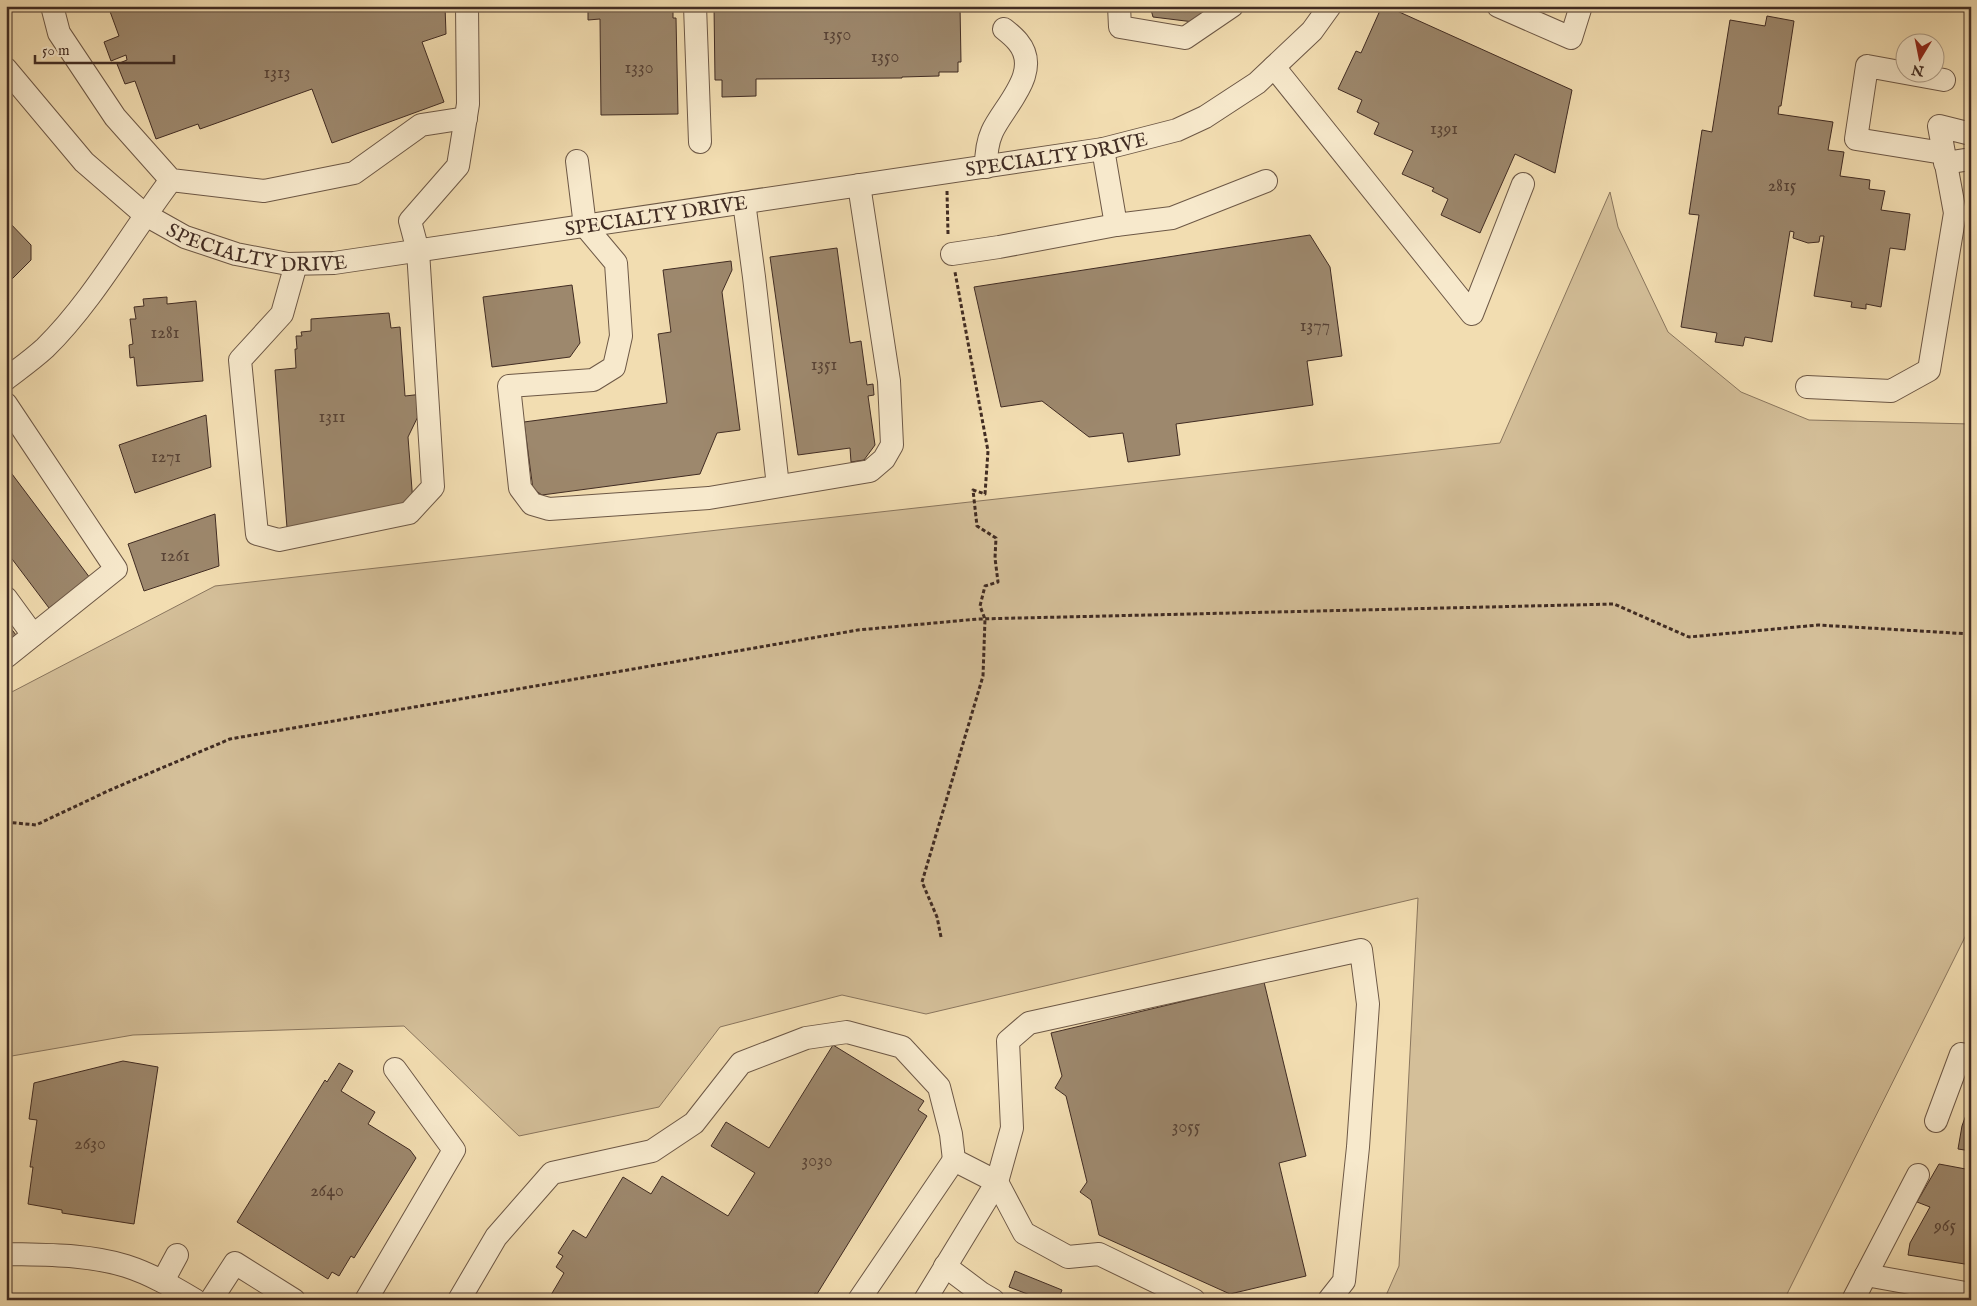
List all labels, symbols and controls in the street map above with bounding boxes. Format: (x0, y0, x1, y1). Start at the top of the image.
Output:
house number: 1350 (823, 24, 851, 47)
scale bar (35, 32, 174, 64)
north arrow (1894, 32, 1944, 82)
text: 50 m (42, 41, 70, 60)
house number: 1350 (871, 46, 899, 69)
house number: 1330 (625, 57, 654, 80)
text: N (1910, 60, 1926, 80)
house number: 1313 (264, 62, 290, 85)
house number: 1391 (1430, 118, 1458, 141)
street label: SPECIALTY DRIVE (964, 127, 1151, 183)
house number: 2815 (1768, 175, 1797, 198)
street label: SPECIALTY DRIVE (563, 191, 749, 243)
street label: SPECIALTY DRIVE (162, 218, 349, 278)
house number: 1377 (1300, 315, 1330, 338)
house number: 1281 (151, 322, 179, 345)
house number: 1351 (811, 354, 837, 377)
house number: 1311 (319, 406, 345, 429)
house number: 1271 (151, 446, 181, 469)
house number: 1261 (160, 545, 190, 568)
house number: 3055 (1172, 1116, 1201, 1139)
house number: 2630 (74, 1133, 106, 1156)
house number: 3030 (801, 1150, 833, 1173)
house number: 2640 (310, 1180, 344, 1203)
house number: 965 (1933, 1215, 1956, 1238)

